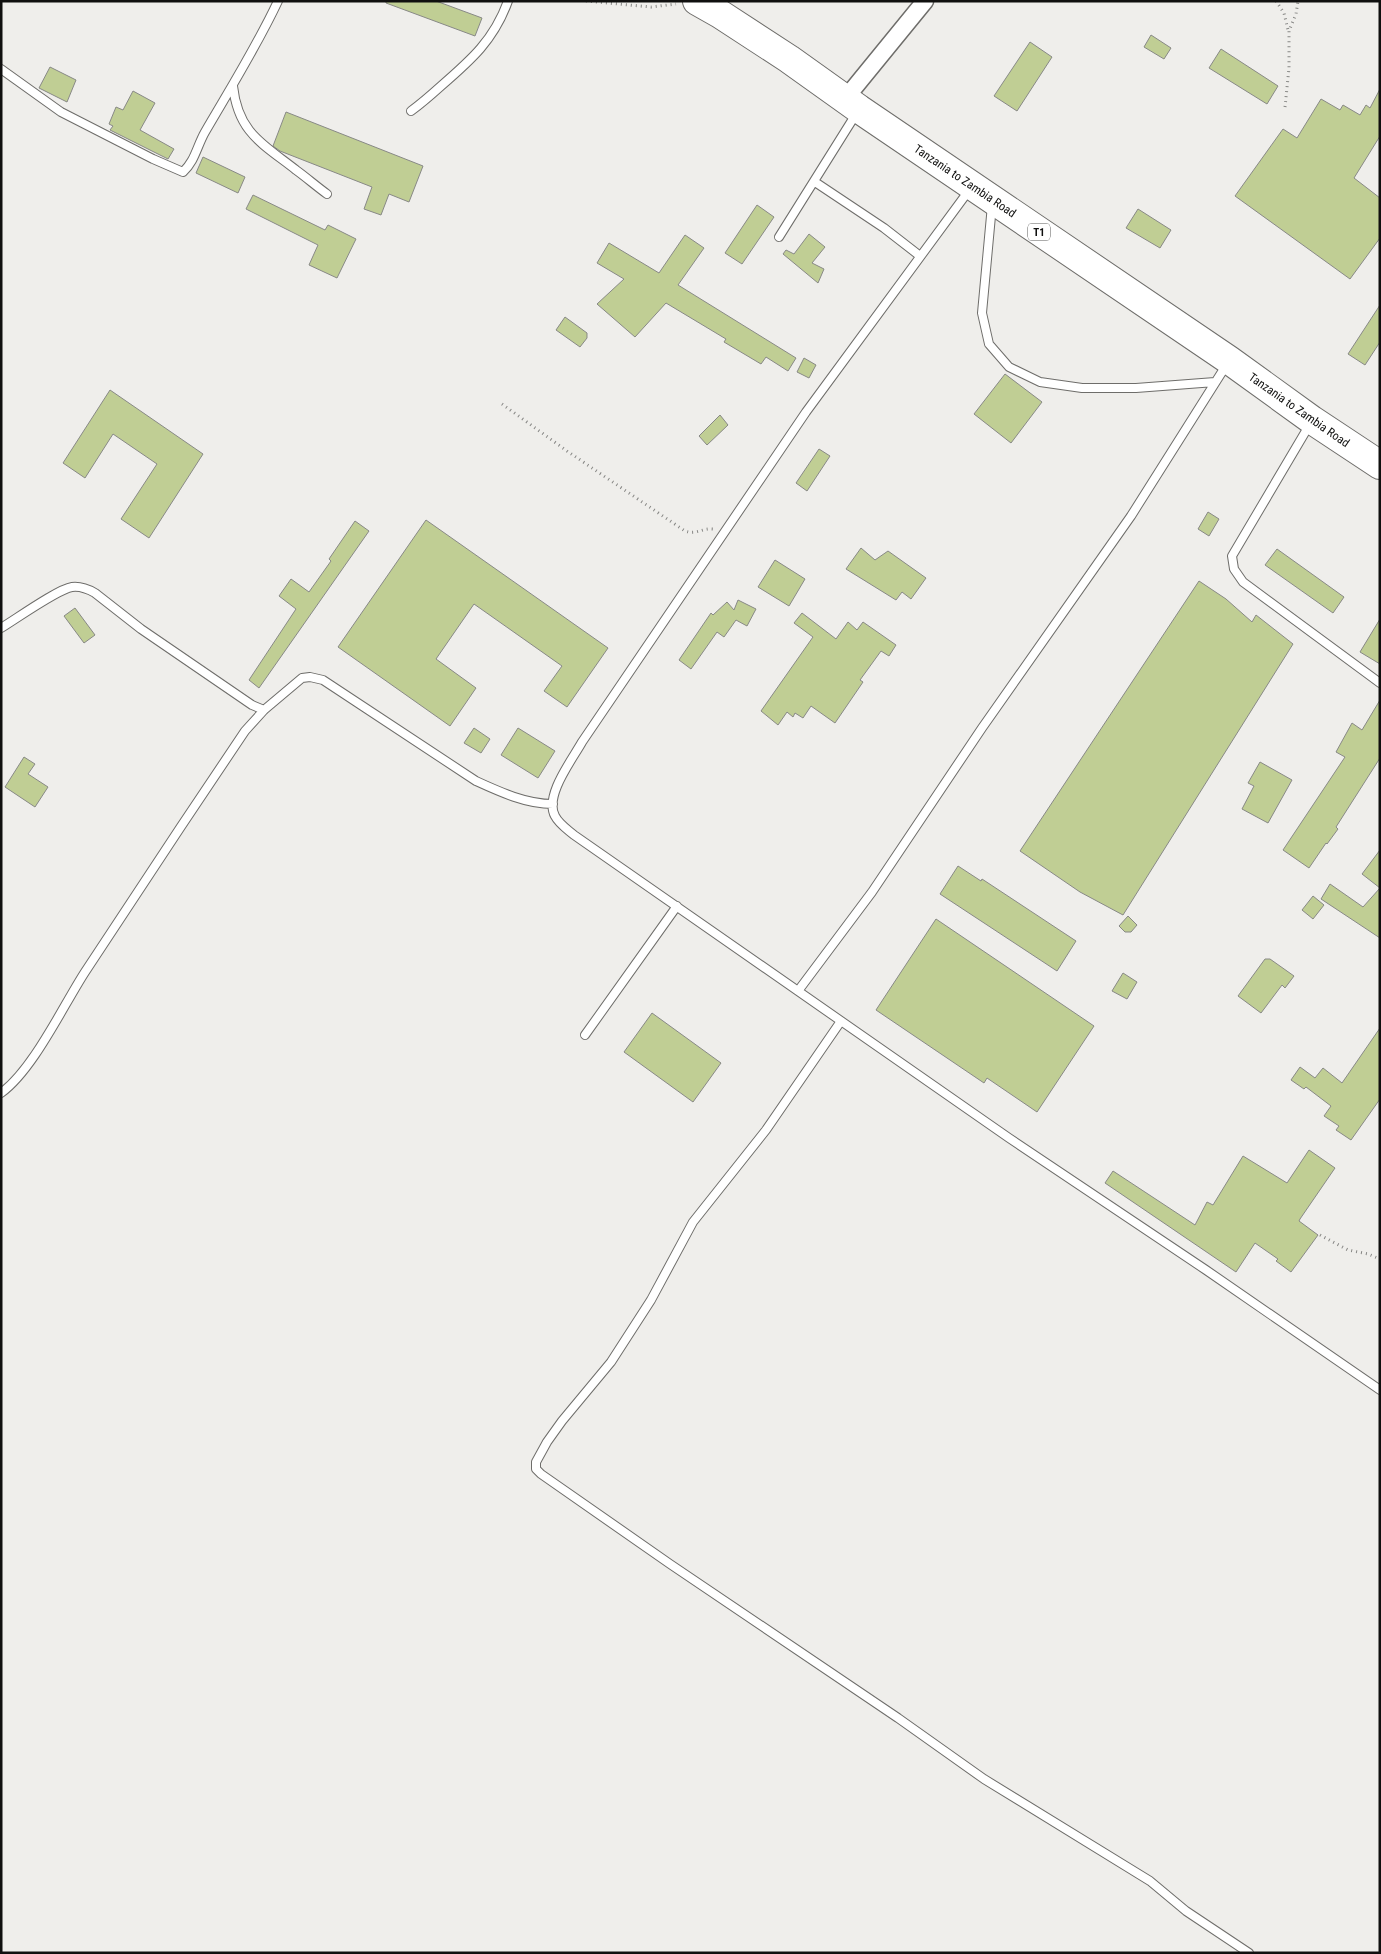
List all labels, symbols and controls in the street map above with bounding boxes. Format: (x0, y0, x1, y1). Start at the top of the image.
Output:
street label: Tanzania to Zambia Road (911, 142, 1019, 220)
road number: T1 (1028, 223, 1050, 240)
street label: Tanzania to Zambia Road (1246, 370, 1352, 450)

